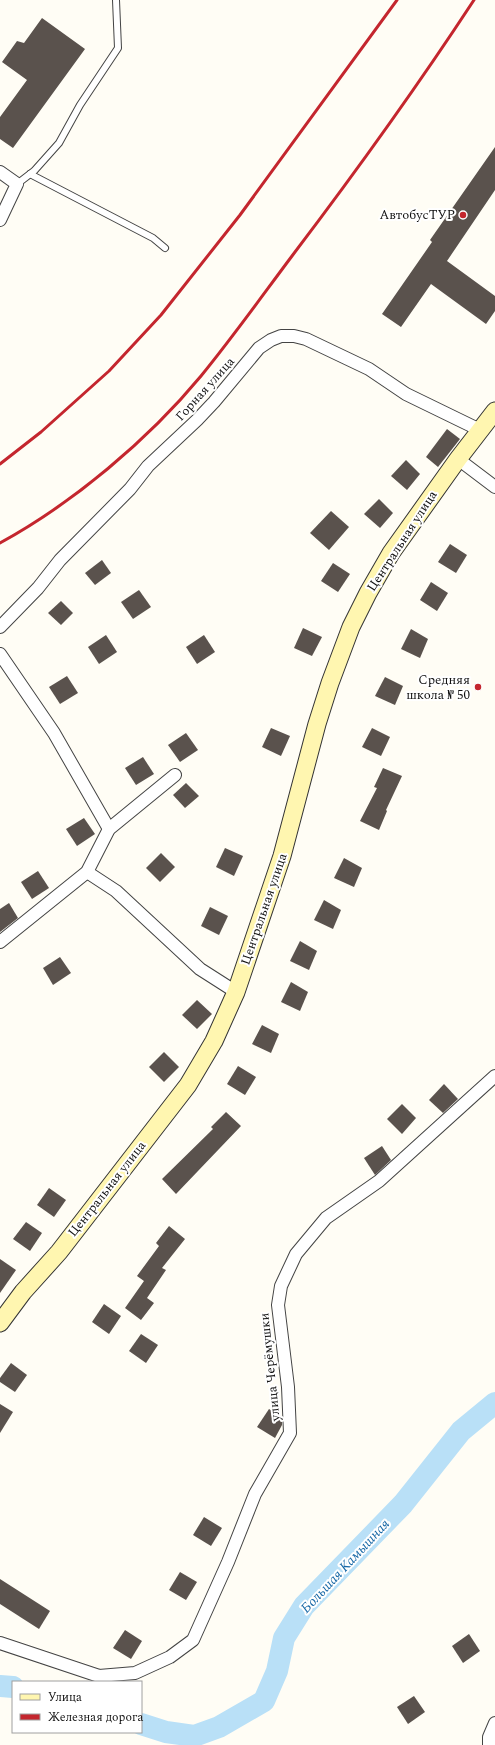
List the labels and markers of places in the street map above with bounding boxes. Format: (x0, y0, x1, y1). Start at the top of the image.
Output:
place label: АвтобусТУР (380, 205, 455, 225)
marker: АвтобусТУР (458, 210, 468, 220)
place label: Средняя школа № 50 (406, 670, 470, 705)
marker: Средняя школа № 50 (473, 682, 483, 692)

